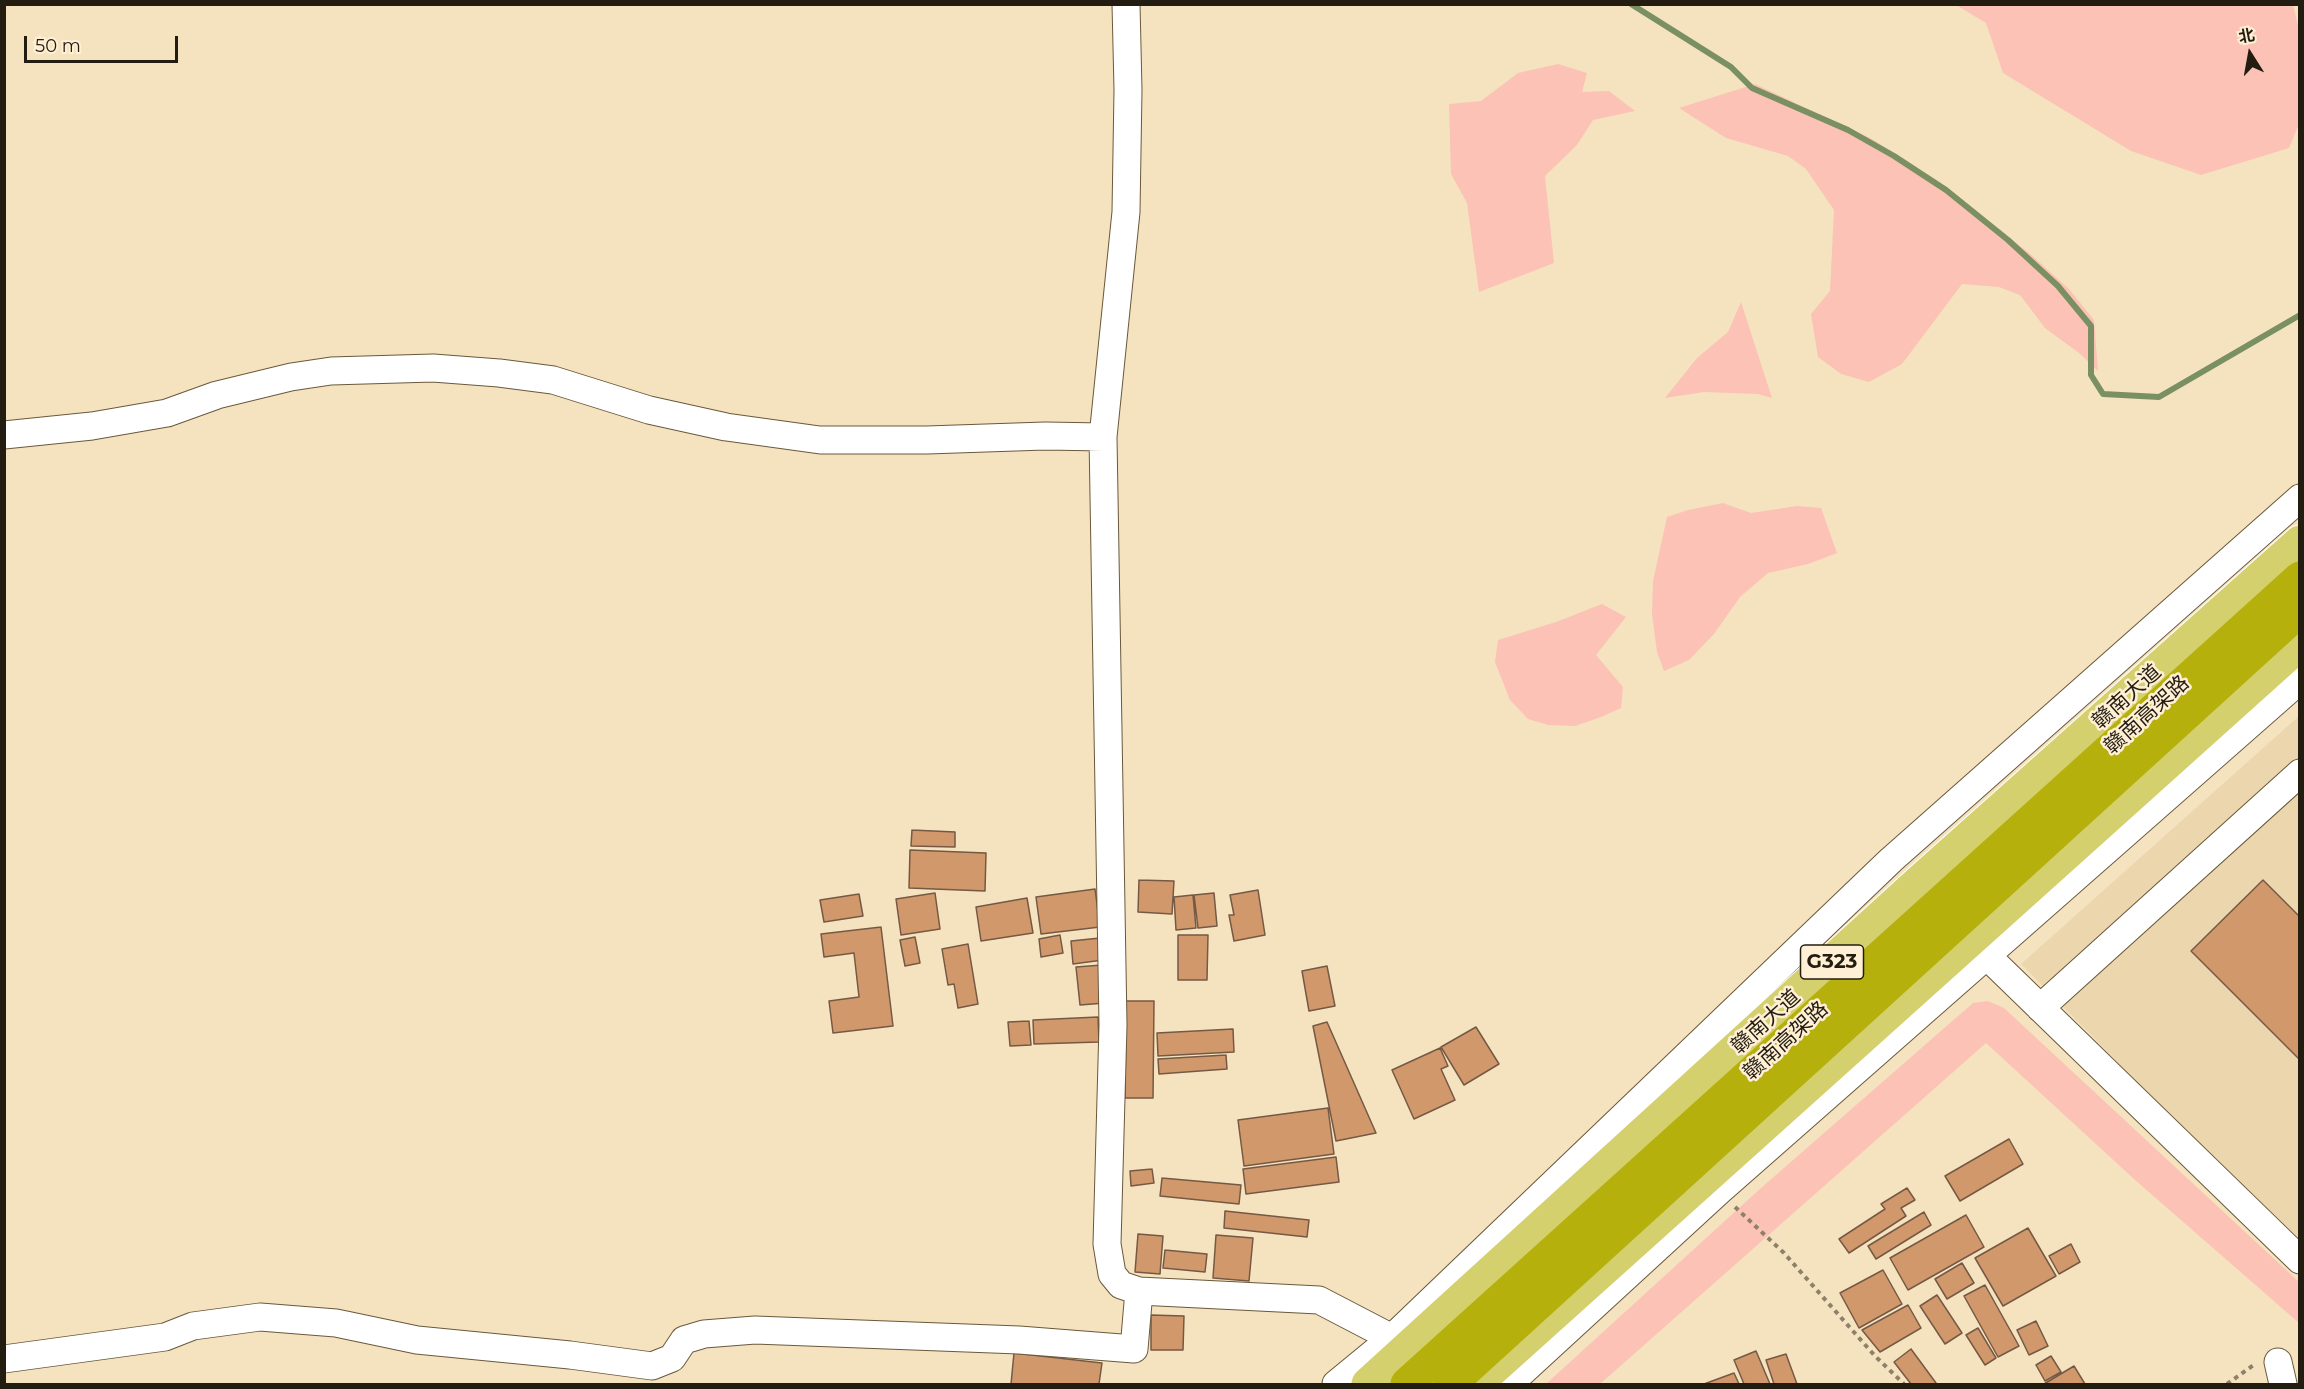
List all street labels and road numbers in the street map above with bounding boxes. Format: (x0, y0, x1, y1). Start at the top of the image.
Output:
street label: 赣南大道 (2087, 660, 2167, 734)
street label: 赣南高架路 (2100, 671, 2194, 759)
road number: G323 (1800, 945, 1864, 979)
street label: 赣南大道 (1726, 985, 1806, 1059)
street label: 赣南高架路 (1739, 997, 1833, 1085)

